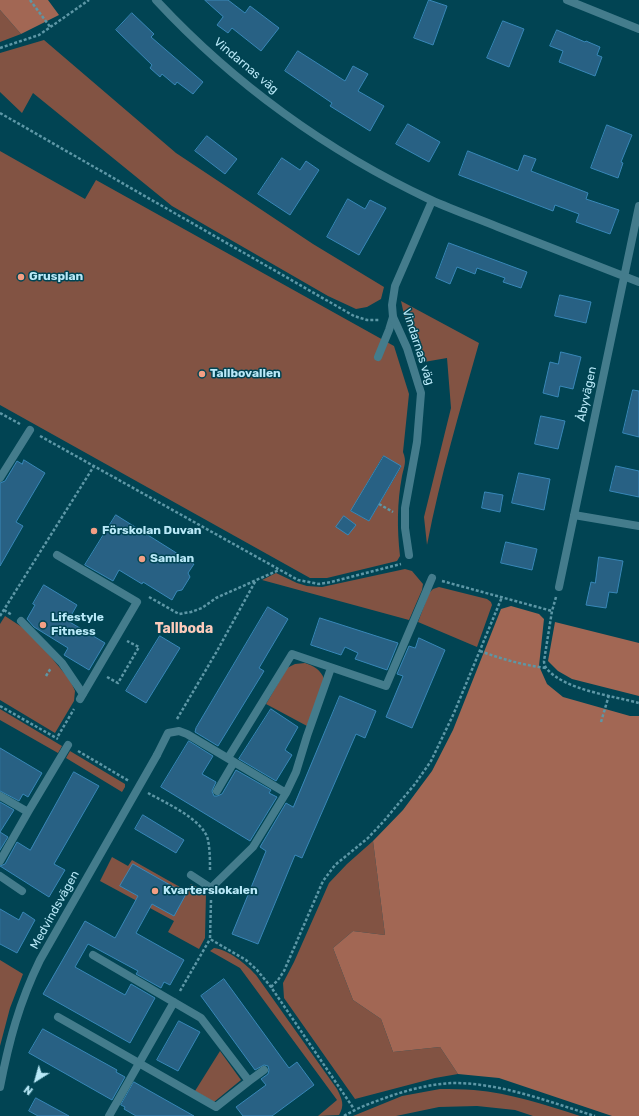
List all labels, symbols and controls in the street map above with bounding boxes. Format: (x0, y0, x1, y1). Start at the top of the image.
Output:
street label: Vindarnas väg (211, 35, 281, 97)
place label: Grusplan (29, 270, 83, 284)
marker: Grusplan (16, 272, 26, 282)
street label: Vindarnas väg (399, 307, 437, 387)
street label: Åbyvägen (574, 365, 600, 423)
place label: Tallbovallen (210, 367, 281, 381)
marker: Tallbovallen (197, 369, 207, 379)
place label: Förskolan Duvan (102, 524, 202, 538)
marker: Förskolan Duvan (89, 526, 99, 536)
place label: Samlan (150, 552, 194, 566)
marker: Samlan (137, 554, 147, 564)
place label: Lifestyle Fitness (51, 611, 104, 639)
marker: Lifestyle Fitness (38, 620, 48, 630)
district label: Tallboda (155, 621, 213, 637)
street label: Medvindsvägen (28, 868, 82, 952)
place label: Kvarterslokalen (163, 884, 258, 898)
marker: Kvarterslokalen (150, 886, 160, 896)
north arrow (16, 1060, 56, 1100)
text: N (21, 1082, 36, 1098)

